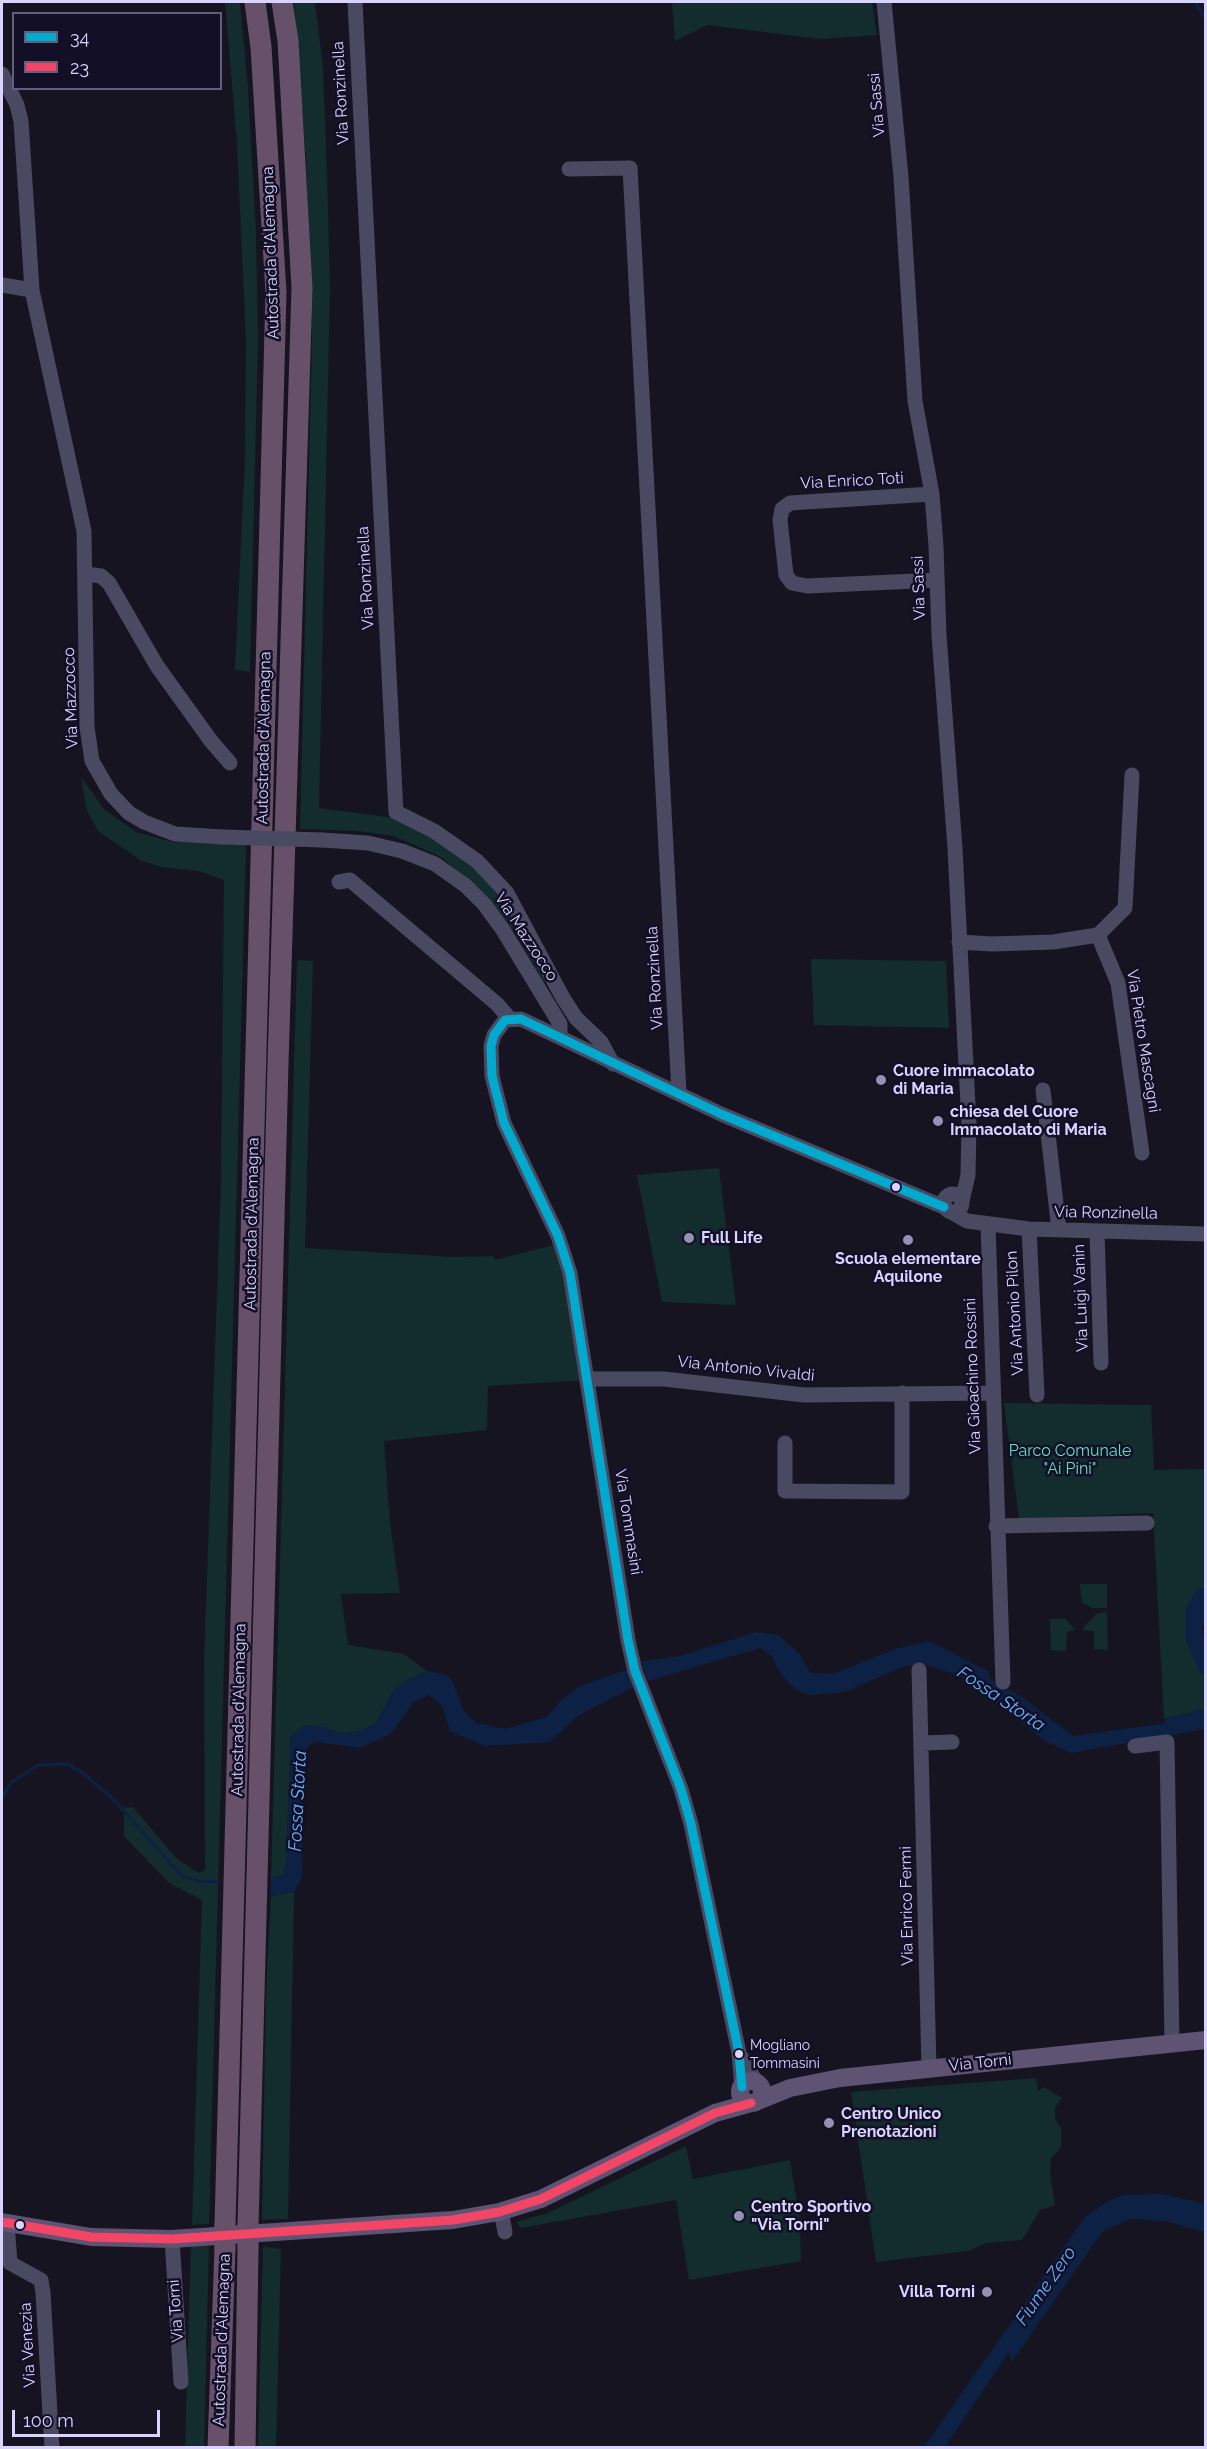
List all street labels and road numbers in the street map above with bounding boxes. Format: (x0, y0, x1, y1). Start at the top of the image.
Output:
street label: Via Ronzinella (329, 41, 353, 145)
street label: Via Sassi (865, 72, 889, 138)
street label: Autostrada d'Alemagna (258, 166, 284, 340)
street label: Via Enrico Toti (800, 469, 904, 493)
street label: Via Ronzinella (354, 526, 378, 630)
street label: Via Sassi (908, 555, 930, 621)
street label: Via Mazzocco (60, 647, 82, 749)
street label: Autostrada d'Alemagna (253, 651, 275, 825)
street label: Via Mazzocco (490, 889, 562, 985)
street label: Via Ronzinella (643, 926, 667, 1030)
street label: Via Pietro Mascagni (1122, 968, 1164, 1114)
street label: Autostrada d'Alemagna (241, 1137, 263, 1311)
street label: Via Ronzinella (1054, 1202, 1158, 1224)
street label: Via Luigi Vanin (1070, 1244, 1092, 1352)
street label: Via Antonio Pilon (1002, 1250, 1028, 1376)
street label: Via Gioachino Rossini (961, 1298, 985, 1454)
street label: Via Antonio Vivaldi (677, 1352, 815, 1386)
street label: Via Tommasini (610, 1468, 646, 1576)
street label: Autostrada d'Alemagna (228, 1623, 250, 1797)
street label: Via Enrico Fermi (896, 1846, 918, 1966)
street label: Via Torni (948, 2050, 1012, 2076)
street label: Autostrada d'Alemagna (209, 2253, 235, 2427)
street label: Via Torni (164, 2279, 188, 2343)
street label: Via Venezia (16, 2302, 40, 2388)

